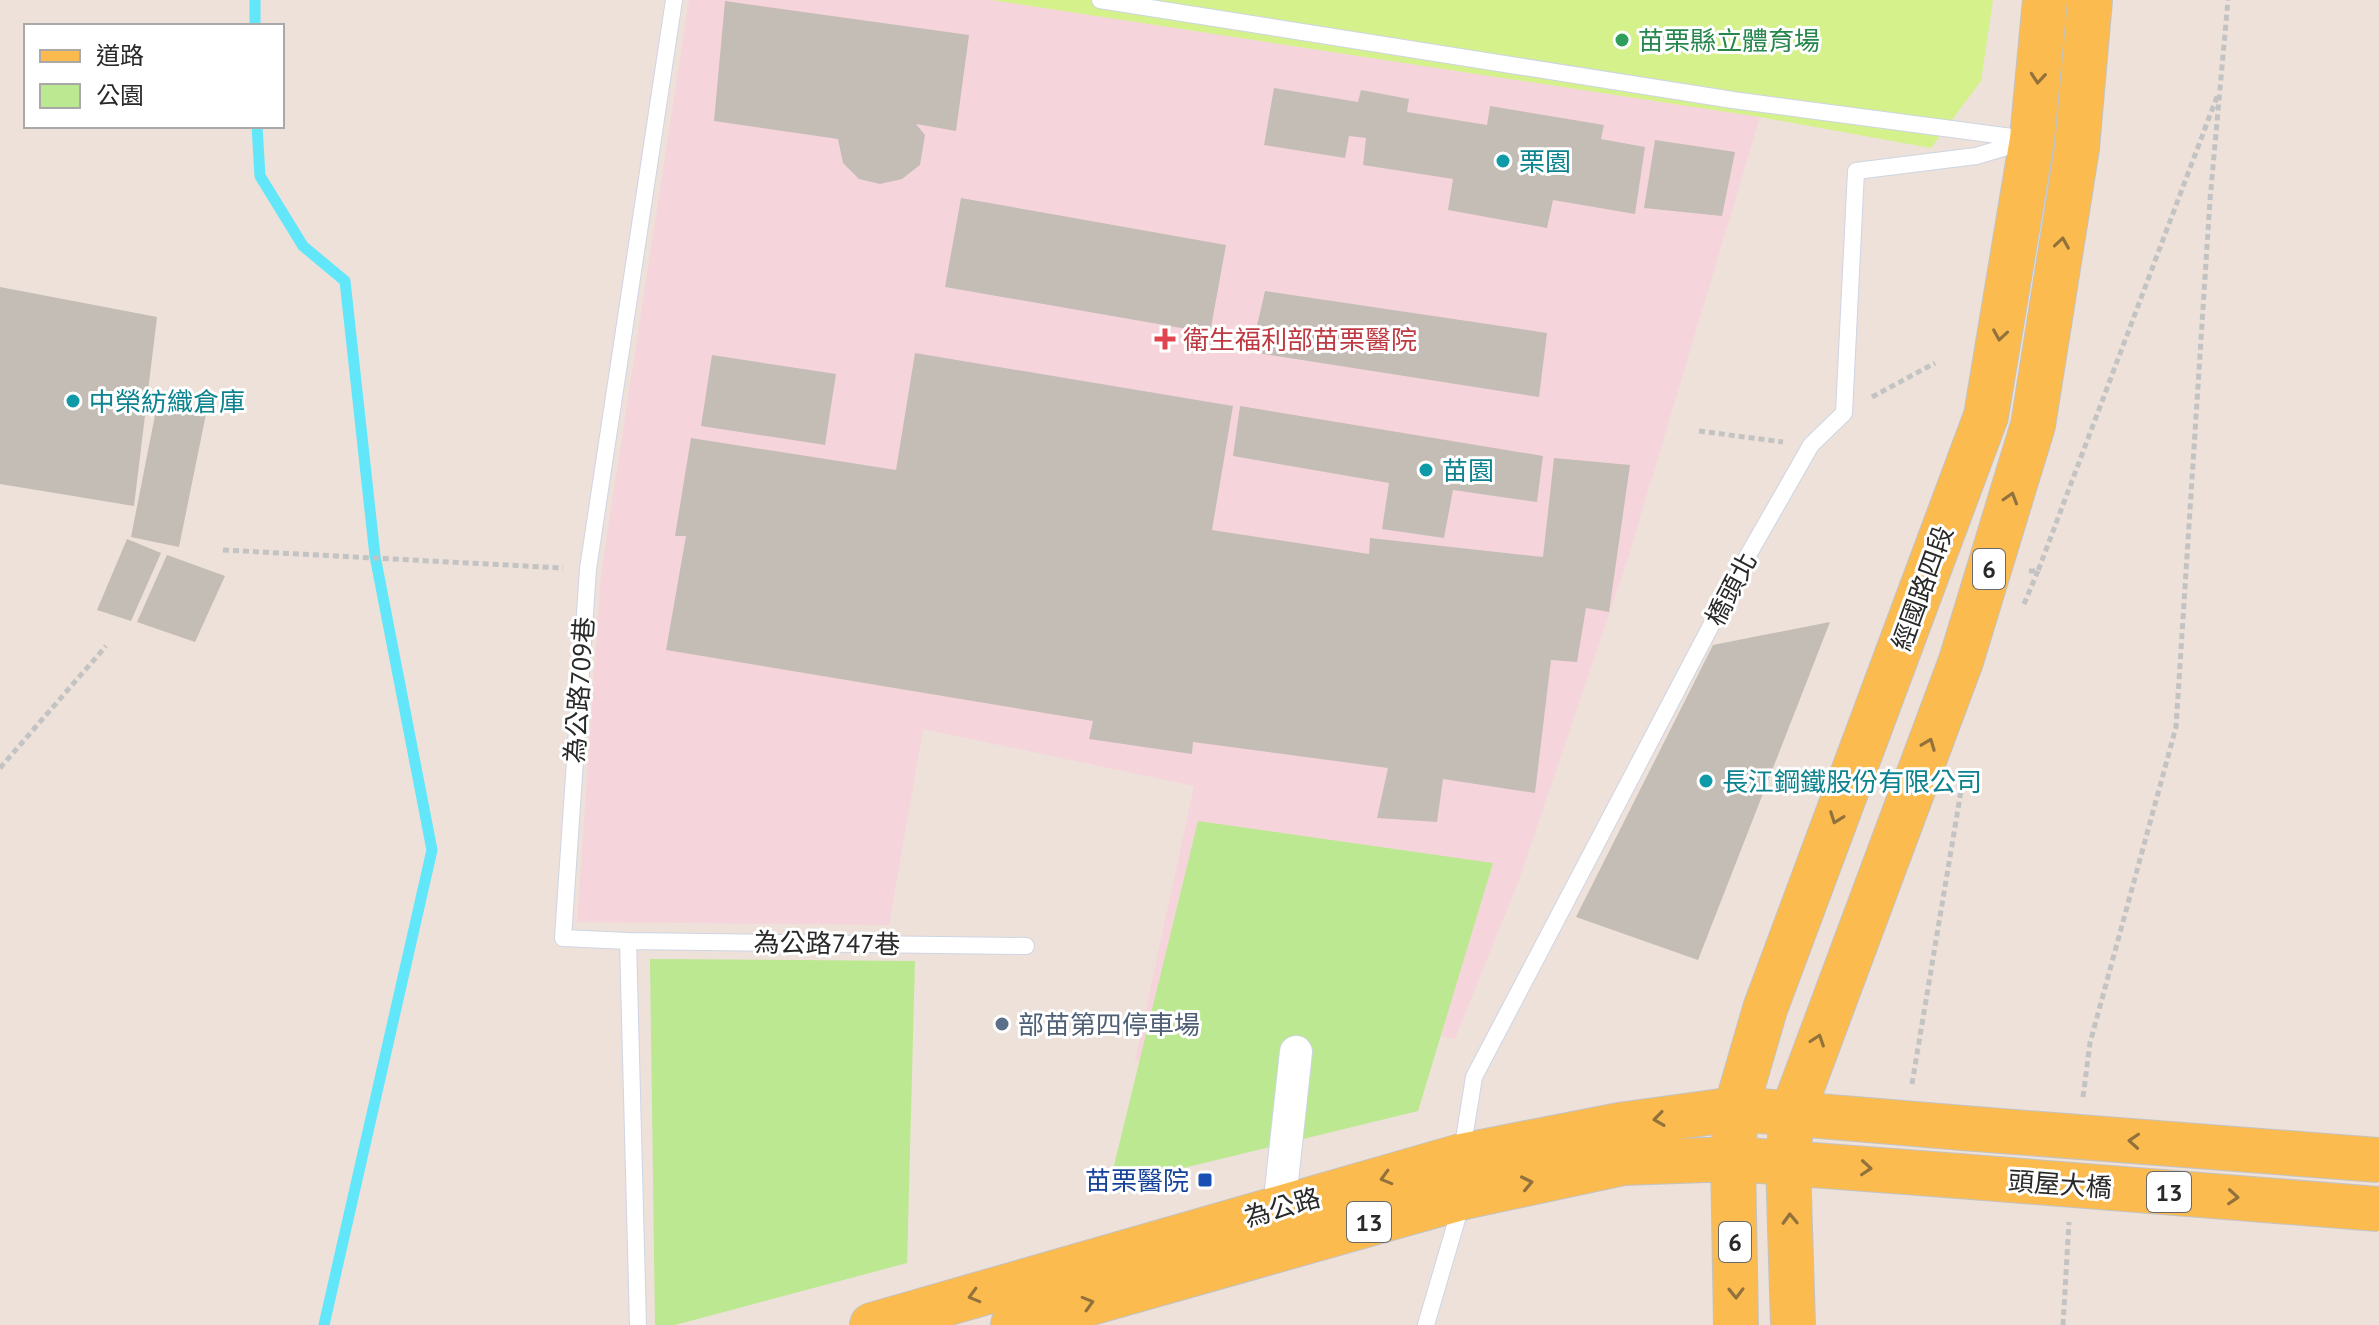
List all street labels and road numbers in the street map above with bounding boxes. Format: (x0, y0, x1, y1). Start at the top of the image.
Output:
street label: 經國路四段 (1884, 521, 1960, 655)
street label: 橋頭北 (1698, 547, 1764, 631)
road number: 6 (1973, 549, 2005, 589)
street label: 為公路709巷 (557, 616, 601, 764)
street label: 為公路747巷 (753, 925, 901, 961)
street label: 頭屋大橋 (2007, 1164, 2113, 1204)
road number: 13 (2147, 1172, 2191, 1212)
street label: 為公路 (1240, 1180, 1324, 1234)
road number: 13 (1347, 1202, 1391, 1242)
road number: 6 (1719, 1222, 1751, 1262)

